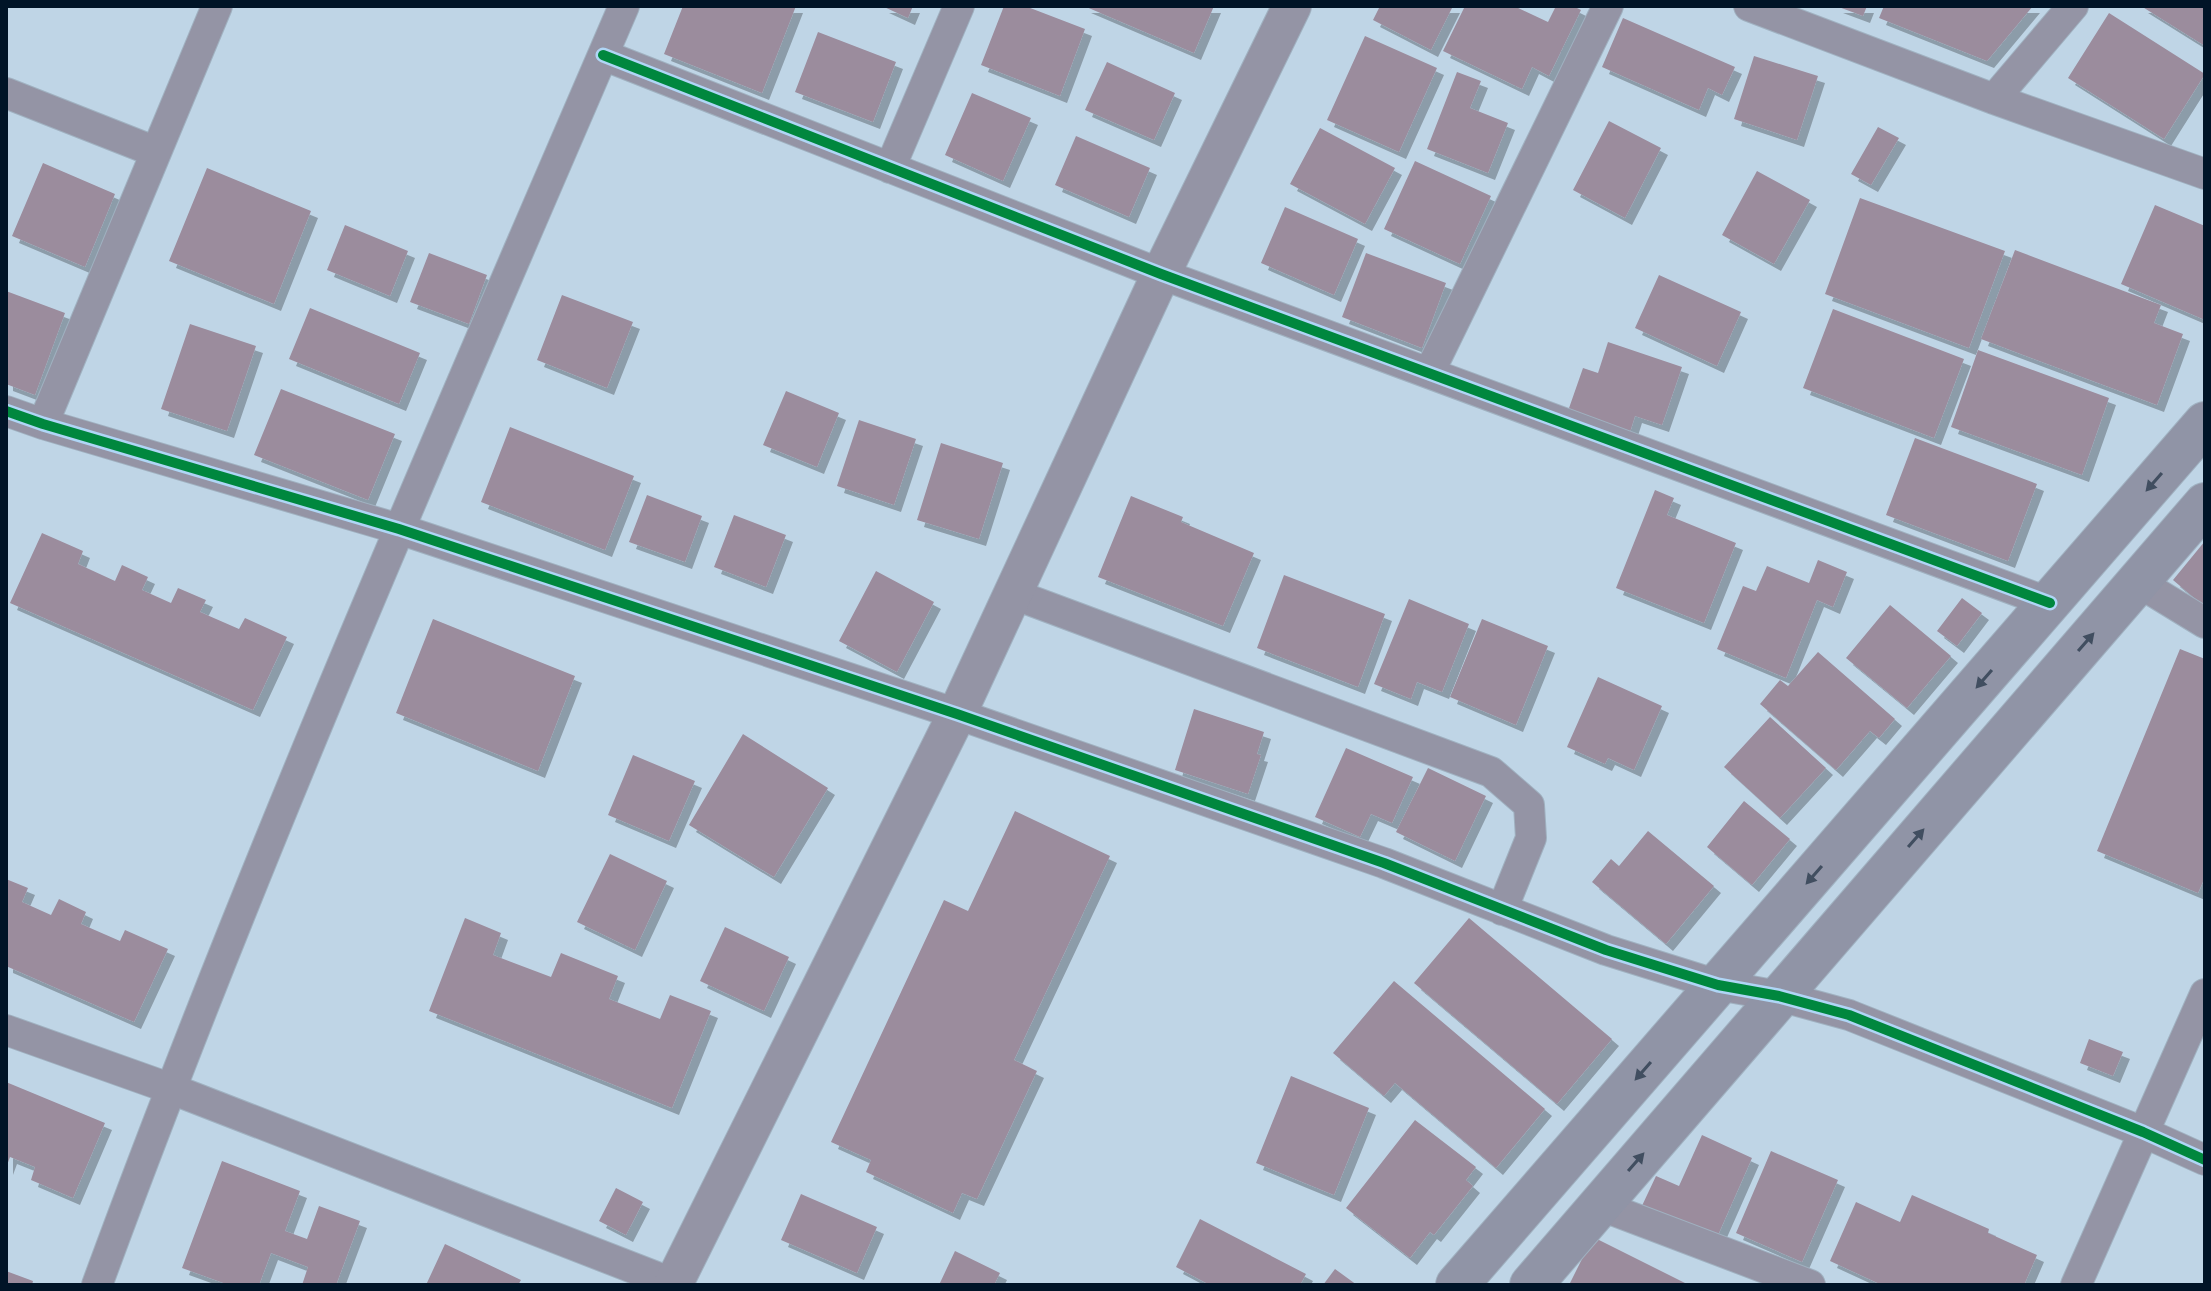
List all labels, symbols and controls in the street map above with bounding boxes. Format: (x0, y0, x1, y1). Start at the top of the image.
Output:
one-way arrow (2146, 472, 2163, 492)
one-way arrow (2077, 632, 2094, 652)
one-way arrow (1976, 668, 1993, 688)
one-way arrow (1907, 829, 1924, 849)
one-way arrow (1805, 866, 1823, 885)
one-way arrow (1635, 1061, 1652, 1081)
one-way arrow (1627, 1153, 1644, 1173)

